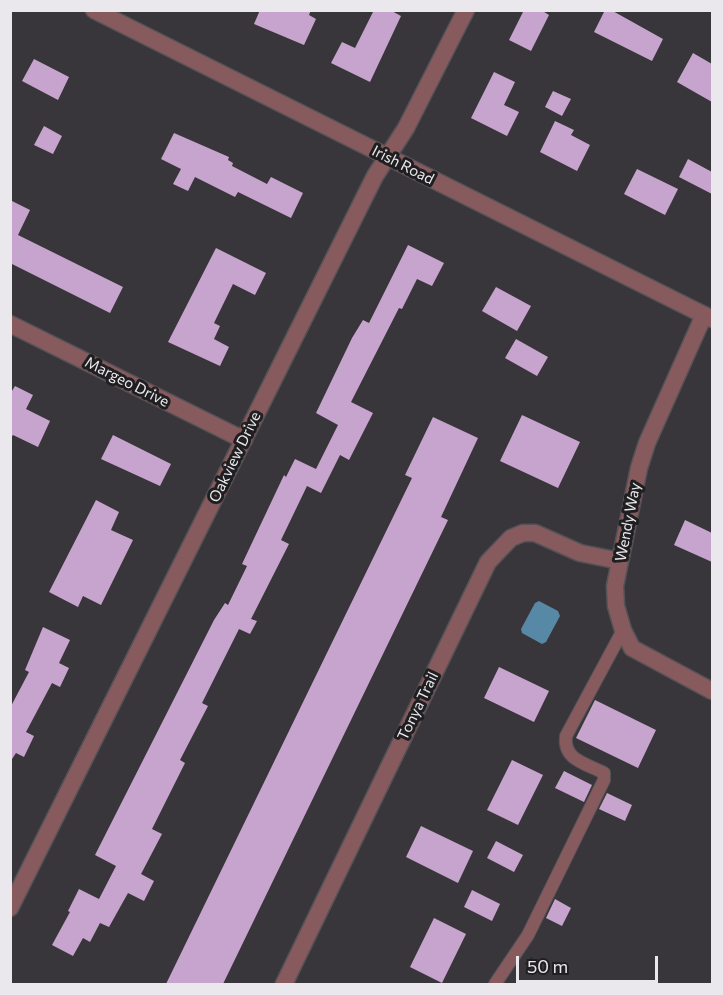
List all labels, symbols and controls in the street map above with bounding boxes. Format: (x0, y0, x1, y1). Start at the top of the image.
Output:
street label: Irish Road (369, 142, 437, 188)
street label: Margeo Drive (82, 353, 172, 411)
street label: Oakview Drive (205, 409, 265, 505)
street label: Wendy Way (612, 481, 644, 563)
street label: Tonya Trail (394, 669, 442, 743)
scale bar (519, 944, 662, 982)
text: 50 m (527, 955, 568, 977)

